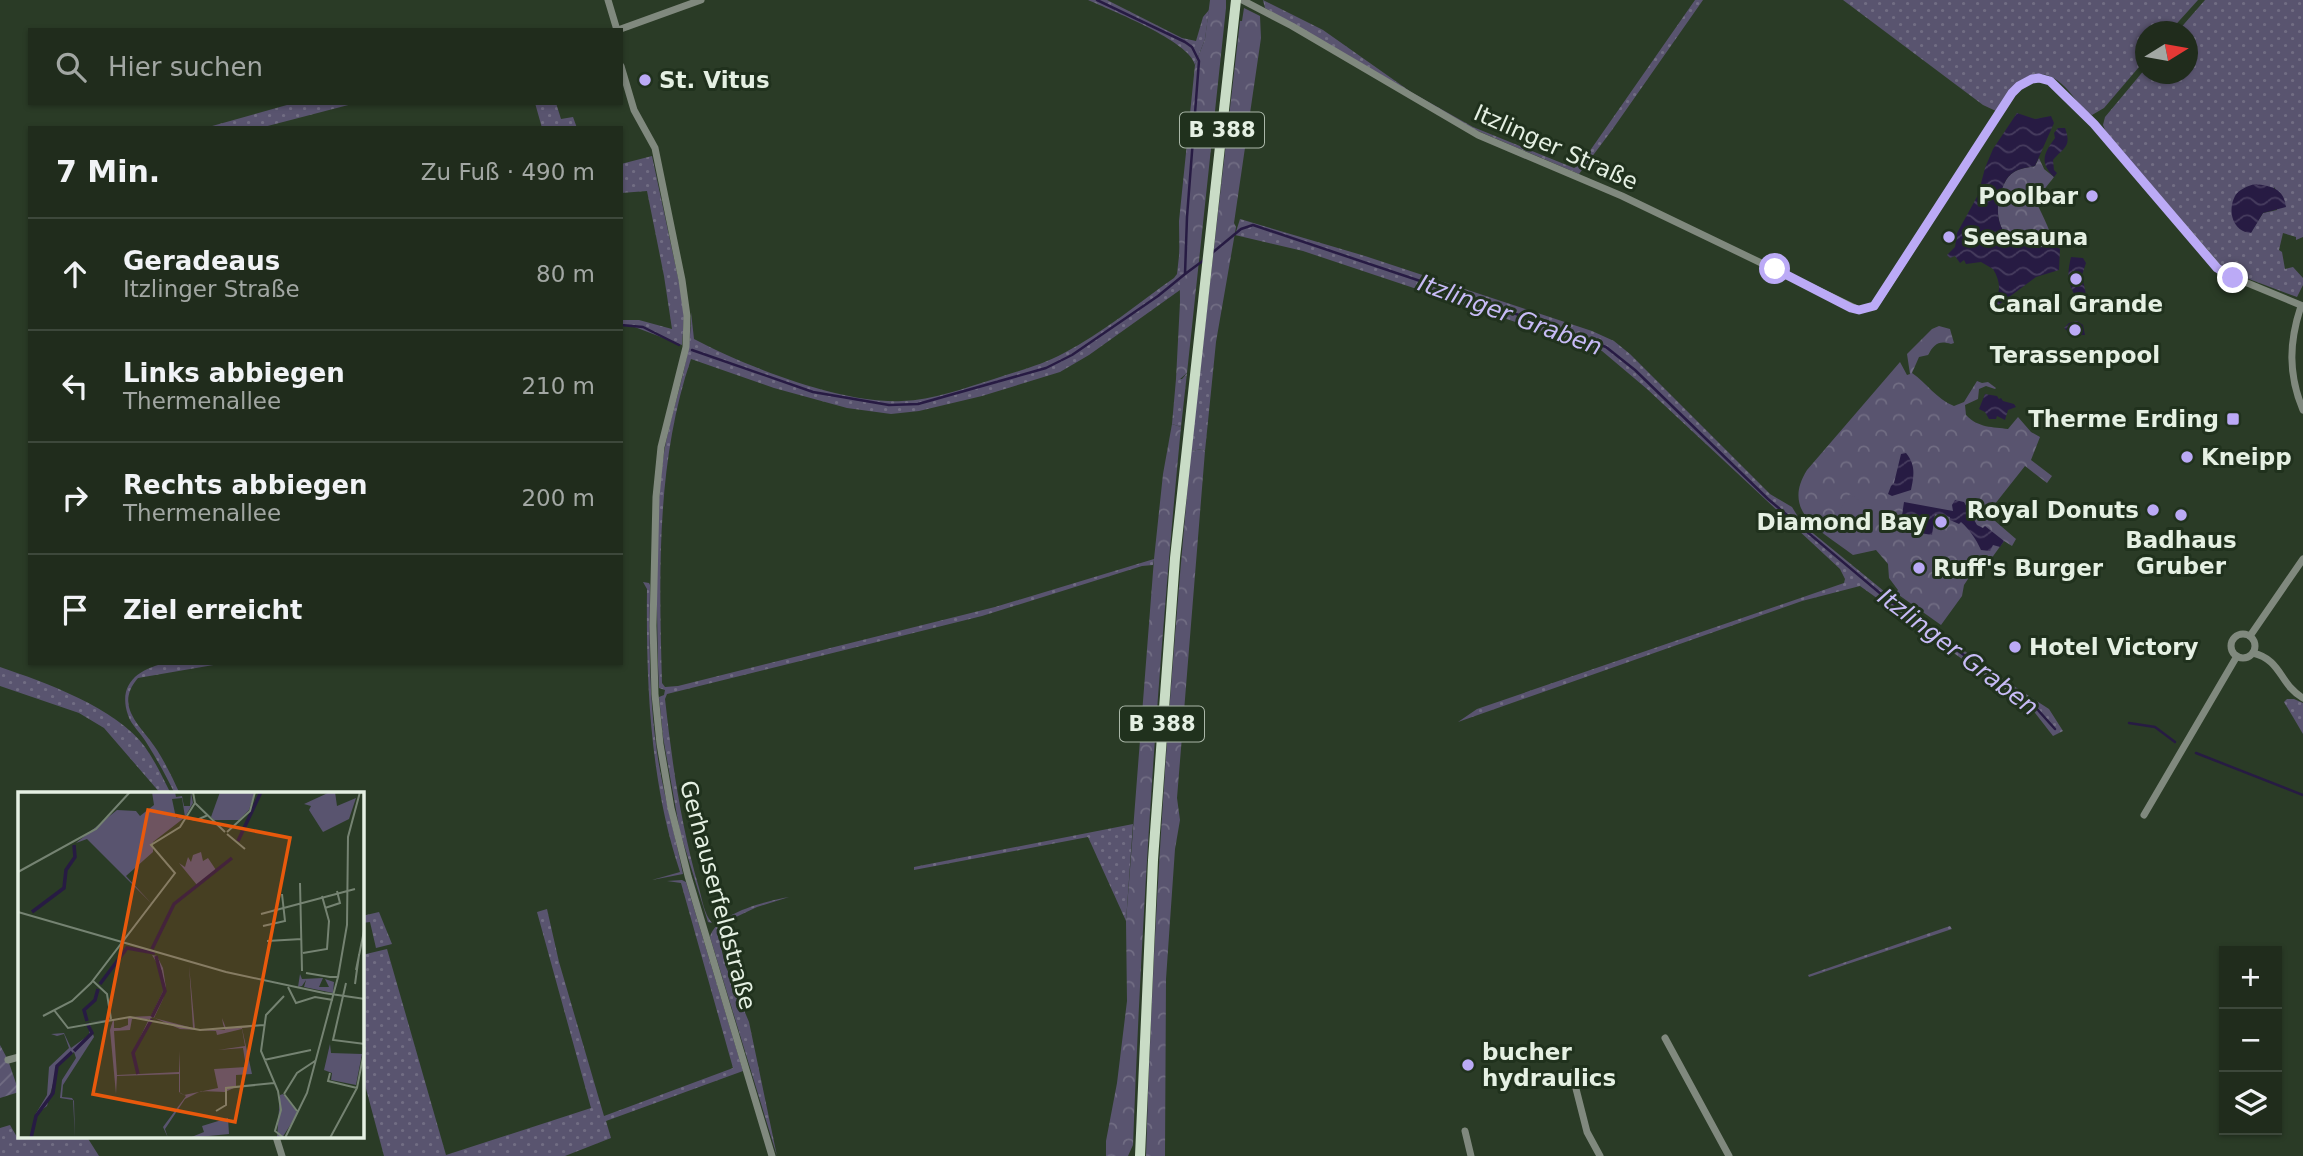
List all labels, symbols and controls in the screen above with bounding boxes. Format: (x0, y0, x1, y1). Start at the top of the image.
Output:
north arrow (2135, 21, 2198, 84)
search box (28, 28, 623, 105)
icon: search (52, 48, 90, 86)
text: Hier suchen (108, 52, 263, 82)
place label: St. Vitus (659, 67, 770, 93)
marker: St. Vitus (637, 72, 653, 88)
street label: Itzlinger Straße (1470, 99, 1642, 195)
road number: B 388 (1180, 113, 1264, 148)
text: 7 Min. (56, 154, 160, 189)
text: Zu Fuß · 490 m (421, 159, 595, 185)
place label: Poolbar (1978, 183, 2079, 209)
marker: Poolbar (2084, 188, 2100, 204)
place label: Seesauna (1963, 224, 2088, 250)
marker: Seesauna (1941, 229, 1957, 245)
text: Geradeaus (123, 246, 280, 276)
route start (1759, 253, 1790, 284)
icon: ahead (56, 255, 94, 293)
text: 80 m (536, 261, 595, 287)
route end (2217, 262, 2248, 293)
water label: Itzlinger Graben (1414, 269, 1606, 361)
marker: Canal Grande (2068, 271, 2084, 287)
text: Itzlinger Straße (123, 276, 300, 302)
place label: Canal Grande (1989, 291, 2163, 317)
marker: Terassenpool (2067, 322, 2083, 338)
place label: Terassenpool (1990, 342, 2160, 368)
text: Links abbiegen (123, 358, 345, 388)
icon: left (56, 367, 94, 405)
text: 210 m (521, 373, 595, 399)
text: Thermenallee (123, 388, 281, 414)
place label: Therme Erding (2028, 406, 2219, 432)
marker: Therme Erding (2225, 411, 2241, 427)
place label: Kneipp (2201, 444, 2292, 470)
marker: Kneipp (2179, 449, 2195, 465)
text: Rechts abbiegen (123, 470, 368, 500)
icon: right (56, 479, 94, 517)
text: 200 m (521, 485, 595, 511)
place label: Royal Donuts (1967, 497, 2139, 523)
text: Thermenallee (123, 500, 281, 526)
marker: Royal Donuts (2145, 502, 2161, 518)
marker: Badhaus Gruber (2173, 507, 2189, 523)
place label: Diamond Bay (1757, 509, 1927, 535)
marker: Diamond Bay (1933, 514, 1949, 530)
place label: Badhaus Gruber (2125, 527, 2237, 579)
place label: Ruff's Burger (1933, 555, 2104, 581)
marker: Ruff's Burger (1911, 560, 1927, 576)
water label: Itzlinger Graben (1872, 583, 2044, 721)
icon: arrive (56, 591, 94, 629)
text: Ziel erreicht (123, 595, 303, 625)
place label: Hotel Victory (2029, 634, 2199, 660)
marker: Hotel Victory (2007, 639, 2023, 655)
road number: B 388 (1120, 706, 1204, 742)
street label: Gerhauserfeldstraße (675, 778, 761, 1012)
inset map (18, 792, 364, 1138)
map controls (2219, 946, 2282, 1135)
button: + (2219, 946, 2282, 1009)
button: − (2219, 1009, 2282, 1072)
place label: bucher hydraulics (1482, 1039, 1616, 1091)
marker: bucher hydraulics (1460, 1057, 1476, 1073)
button: layers (2219, 1072, 2282, 1135)

